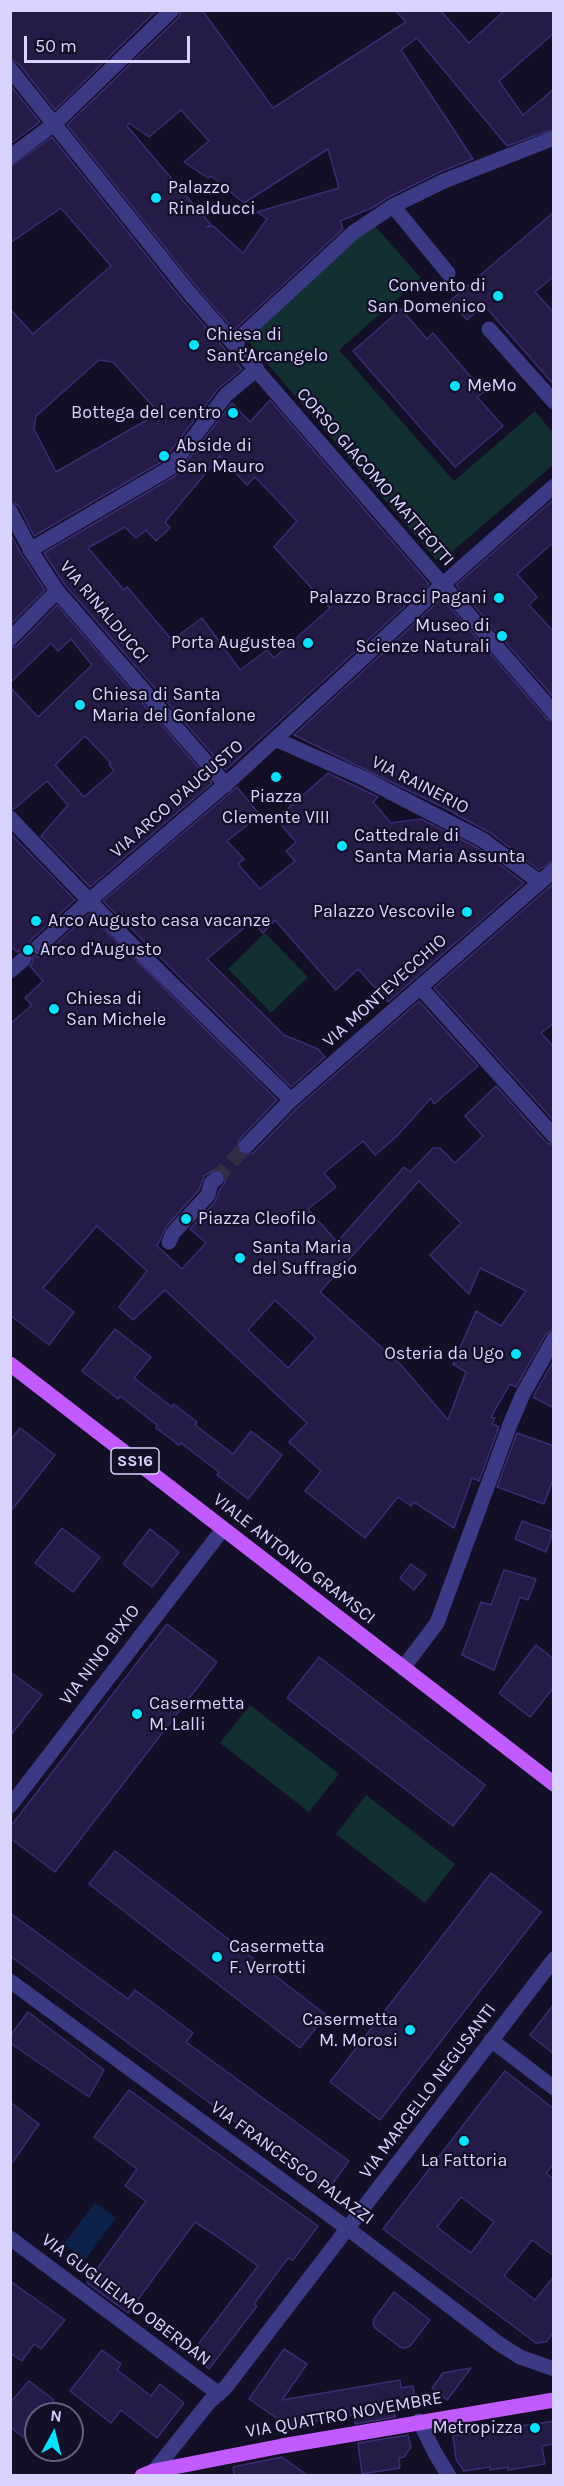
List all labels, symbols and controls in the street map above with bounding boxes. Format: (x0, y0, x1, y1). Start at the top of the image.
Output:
scale bar (27, 24, 194, 62)
text: 50 m (35, 35, 77, 57)
place label: Palazzo Rinalducci (168, 177, 256, 219)
marker: Palazzo Rinalducci (149, 191, 163, 205)
place label: Convento di San Domenico (367, 275, 486, 318)
marker: Convento di San Domenico (491, 289, 505, 303)
place label: Chiesa di Sant'Arcangelo (206, 324, 328, 366)
marker: Chiesa di Sant'Arcangelo (187, 338, 201, 352)
place label: MeMo (467, 375, 517, 397)
marker: MeMo (448, 379, 462, 393)
street label: CORSO GIACOMO MATTEOTTI (292, 384, 458, 570)
place label: Bottega del centro (71, 402, 221, 424)
marker: Bottega del centro (226, 406, 240, 420)
place label: Abside di San Mauro (176, 435, 264, 478)
marker: Abside di San Mauro (157, 449, 171, 463)
street label: VIA RINALDUCCI (55, 556, 153, 668)
place label: Palazzo Bracci Pagani (309, 587, 487, 609)
marker: Palazzo Bracci Pagani (492, 591, 506, 605)
place label: Museo di Scienze Naturali (356, 615, 490, 658)
marker: Museo di Scienze Naturali (495, 629, 509, 643)
place label: Porta Augustea (171, 632, 296, 654)
marker: Porta Augustea (301, 636, 315, 650)
place label: Chiesa di Santa Maria del Gonfalone (92, 684, 256, 726)
marker: Chiesa di Santa Maria del Gonfalone (73, 698, 87, 712)
street label: VIA ARCO D'AUGUSTO (106, 735, 248, 863)
street label: VIA RAINERIO (368, 751, 472, 819)
marker: Piazza Clemente VIII (269, 770, 283, 784)
place label: Piazza Clemente VIII (222, 786, 330, 828)
place label: Cattedrale di Santa Maria Assunta (354, 825, 526, 868)
marker: Cattedrale di Santa Maria Assunta (335, 839, 349, 853)
place label: Palazzo Vescovile (313, 901, 455, 923)
marker: Palazzo Vescovile (460, 905, 474, 919)
place label: Arco Augusto casa vacanze (48, 910, 271, 932)
marker: Arco Augusto casa vacanze (29, 914, 43, 928)
street label: VIA MONTEVECCHIO (319, 930, 451, 1052)
place label: Arco d'Augusto (40, 939, 162, 961)
marker: Arco d'Augusto (21, 943, 35, 957)
place label: Chiesa di San Michele (66, 988, 166, 1030)
marker: Chiesa di San Michele (47, 1002, 61, 1016)
place label: Piazza Cleofilo (198, 1208, 316, 1230)
marker: Piazza Cleofilo (179, 1212, 193, 1226)
place label: Santa Maria del Suffragio (252, 1237, 357, 1280)
marker: Santa Maria del Suffragio (233, 1251, 247, 1265)
place label: Osteria da Ugo (384, 1343, 504, 1365)
marker: Osteria da Ugo (509, 1347, 523, 1361)
road number: SS16 (111, 1448, 159, 1474)
street label: VIALE ANTONIO GRAMSCI (209, 1489, 379, 1629)
street label: VIA NINO BIXIO (55, 1601, 145, 1709)
place label: Casermetta M. Lalli (149, 1693, 245, 1736)
marker: Casermetta M. Lalli (130, 1707, 144, 1721)
place label: Casermetta F. Verrotti (229, 1936, 325, 1978)
marker: Casermetta F. Verrotti (210, 1950, 224, 1964)
street label: VIA MARCELLO NEGUSANTI (355, 1999, 501, 2183)
place label: Casermetta M. Morosi (302, 2009, 398, 2052)
marker: Casermetta M. Morosi (403, 2023, 417, 2037)
street label: VIA FRANCESCO PALAZZI (206, 2097, 378, 2229)
marker: La Fattoria (457, 2134, 471, 2148)
place label: La Fattoria (421, 2150, 507, 2172)
street label: VIA GUGLIELMO OBERDAN (37, 2229, 215, 2371)
street label: VIA QUATTRO NOVEMBRE (244, 2387, 444, 2443)
north arrow (24, 2402, 84, 2462)
text: N (49, 2405, 63, 2426)
place label: Metropizza (433, 2417, 523, 2439)
marker: Metropizza (528, 2421, 542, 2435)

